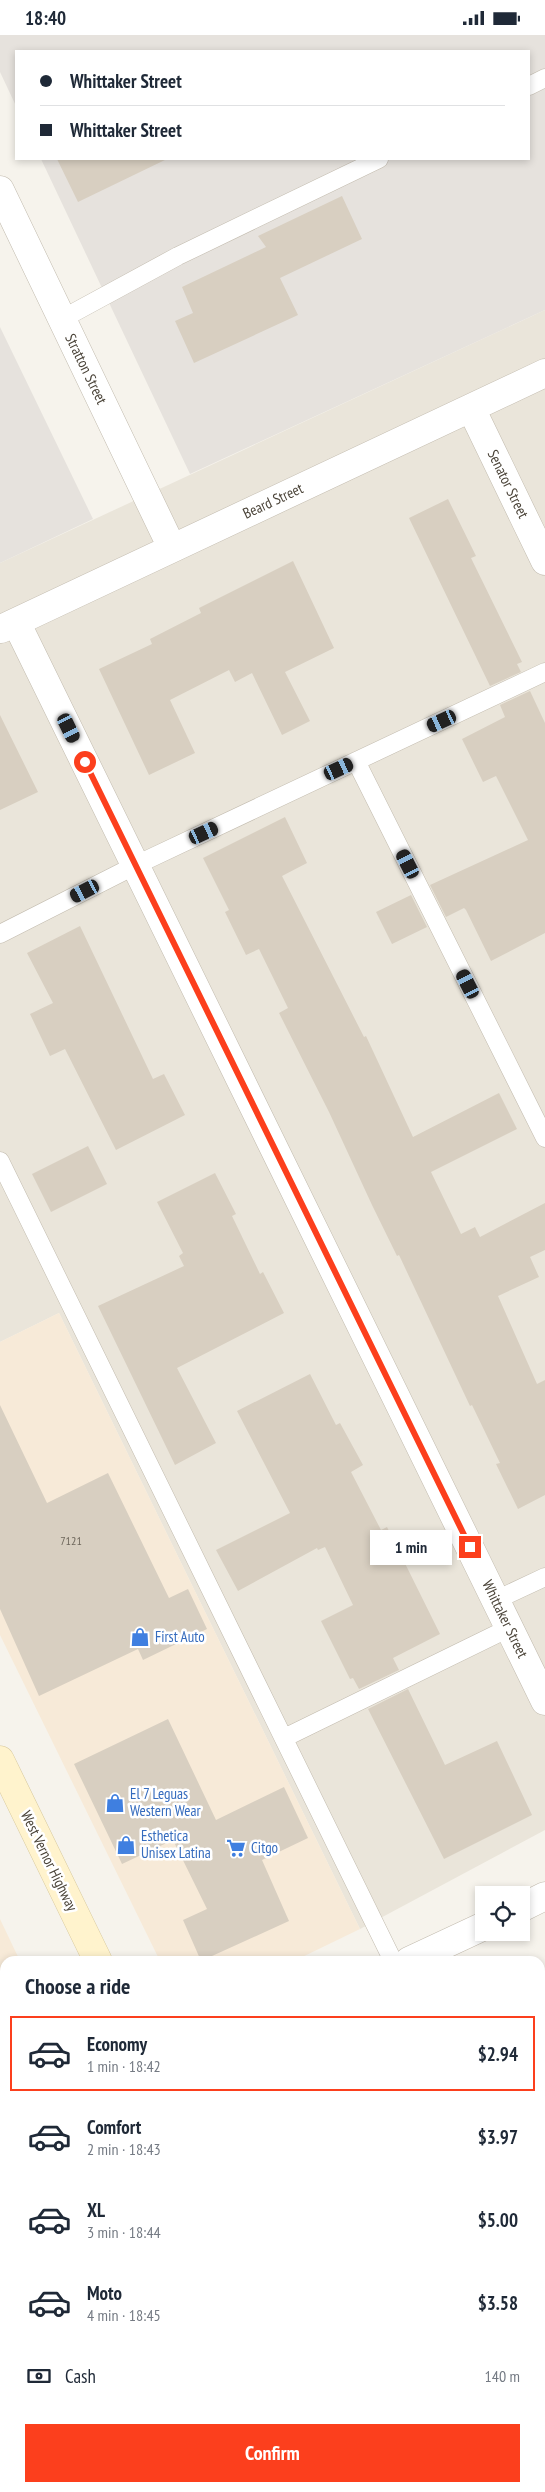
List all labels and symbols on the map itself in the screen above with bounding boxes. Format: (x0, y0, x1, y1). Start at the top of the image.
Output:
street label: Stratton Street (61, 330, 112, 407)
street label: Senator Street (484, 446, 533, 521)
street label: Beard Street (240, 478, 306, 523)
car (425, 708, 458, 734)
car (55, 711, 82, 745)
route start (74, 751, 96, 773)
car (322, 756, 355, 782)
car (187, 820, 220, 846)
car (394, 847, 421, 881)
car (68, 878, 101, 904)
car (454, 967, 481, 1001)
callout: 1 min (370, 1529, 452, 1565)
house number: 7121 (60, 1533, 82, 1548)
route end (459, 1536, 481, 1558)
street label: Whittaker Street (478, 1577, 532, 1661)
shop icon: First Auto (129, 1626, 151, 1648)
place label: First Auto (155, 1627, 205, 1646)
place label: El 7 Leguas Western Wear (130, 1784, 201, 1820)
shop icon: El 7 Leguas Western Wear (104, 1792, 126, 1814)
street label: West Vernor Highway (17, 1807, 82, 1914)
place label: Esthetica Unisex Latina (141, 1826, 211, 1862)
shop icon: Esthetica Unisex Latina (115, 1834, 137, 1856)
supermarket icon: Citgo (225, 1837, 247, 1859)
place label: Citgo (251, 1838, 278, 1857)

